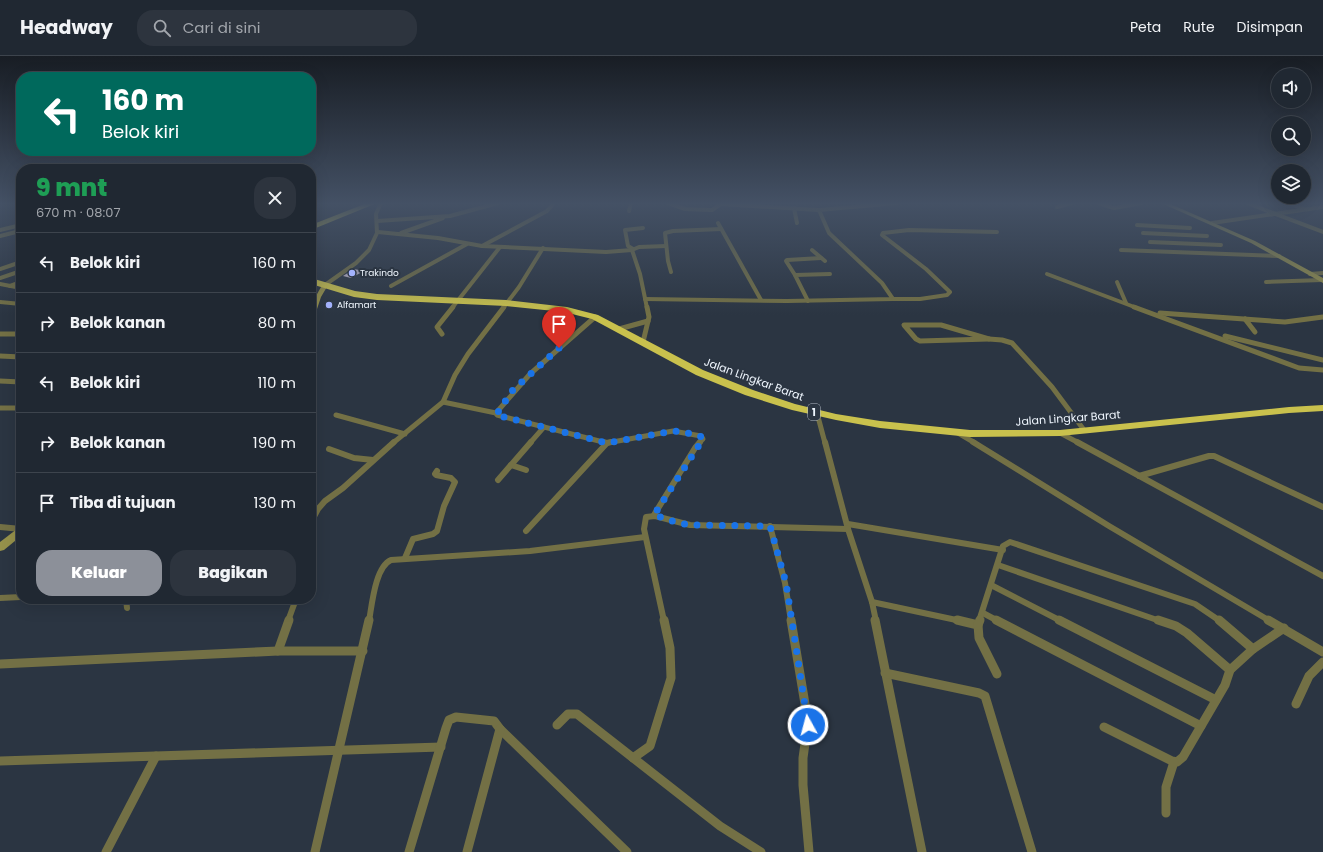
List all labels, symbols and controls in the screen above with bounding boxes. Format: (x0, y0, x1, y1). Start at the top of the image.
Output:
search box (137, 10, 417, 46)
text: Headway (20, 14, 113, 41)
icon: search (151, 17, 173, 39)
text: Cari di sini (183, 17, 260, 38)
text: Peta (1130, 17, 1161, 37)
text: Rute (1183, 17, 1215, 37)
text: Disimpan (1237, 17, 1303, 37)
map controls (1271, 68, 1311, 204)
button: sound (1271, 68, 1311, 108)
text: 160 m (102, 81, 184, 120)
icon: left (36, 88, 88, 140)
button: search (1271, 116, 1311, 156)
text: Belok kiri (102, 119, 179, 144)
button: layers (1271, 164, 1311, 204)
text: 9 mnt (36, 171, 107, 204)
button: close (254, 177, 296, 219)
text: 670 m · 08:07 (36, 203, 120, 222)
icon: left (36, 252, 58, 274)
text: Belok kiri (70, 252, 140, 273)
text: 160 m (253, 252, 296, 273)
place label: Trakindo (360, 267, 399, 279)
marker: Trakindo (347, 268, 357, 278)
place label: Alfamart (337, 299, 376, 311)
marker: Alfamart (324, 300, 334, 310)
pin (542, 307, 576, 348)
icon: right (36, 312, 58, 334)
text: Belok kanan (70, 312, 165, 333)
text: 80 m (258, 312, 296, 333)
icon: arrive (548, 313, 570, 335)
street label: Jalan Lingkar Barat (702, 353, 806, 405)
icon: left (36, 372, 58, 394)
text: Belok kiri (70, 372, 140, 393)
text: 110 m (258, 372, 296, 393)
road number: 1 (808, 404, 820, 420)
street label: Jalan Lingkar Barat (1015, 406, 1121, 430)
icon: right (36, 432, 58, 454)
text: Belok kanan (70, 432, 165, 453)
text: 190 m (253, 432, 296, 453)
icon: arrive (36, 492, 58, 514)
text: Tiba di tujuan (70, 492, 176, 513)
text: 130 m (253, 492, 296, 513)
button: Keluar (36, 550, 162, 596)
button: Bagikan (170, 550, 296, 596)
position arrow (787, 704, 829, 746)

